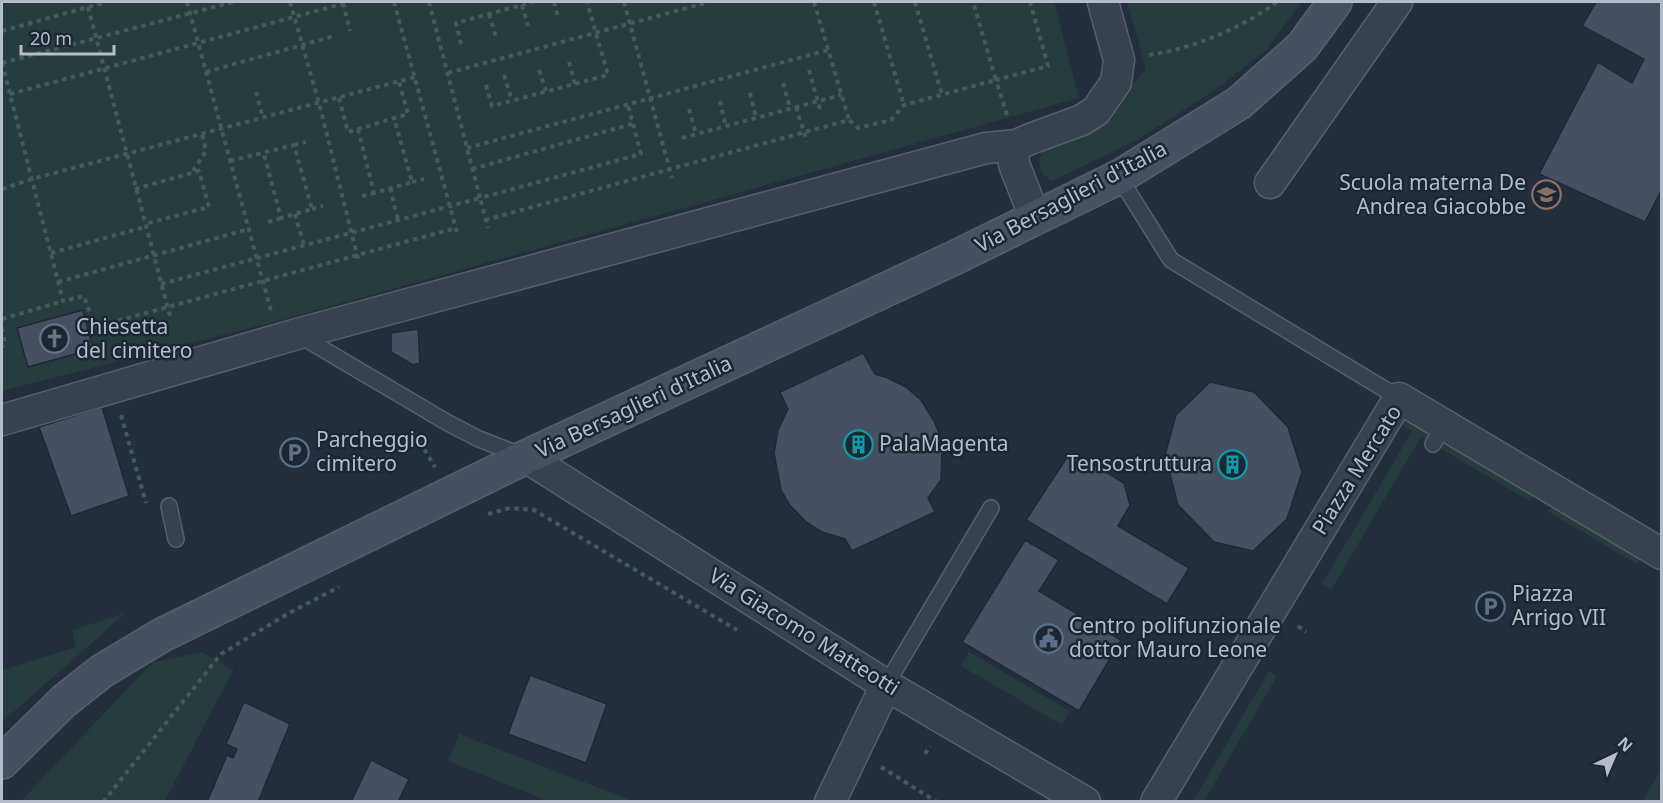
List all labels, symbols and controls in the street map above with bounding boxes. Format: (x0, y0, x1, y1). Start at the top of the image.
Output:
scale bar (21, 18, 114, 56)
text: 20 m (30, 26, 72, 50)
street label: Via Bersaglieri d'Italia (970, 134, 1171, 259)
place label: Scuola materna De Andrea Giacobbe (1339, 168, 1526, 220)
school or university icon: Scuola materna De Andrea Giacobbe (1531, 179, 1563, 211)
place label: Chiesetta del cimitero (76, 312, 193, 364)
church icon: Chiesetta del cimitero (39, 323, 71, 355)
street label: Via Bersaglieri d'Italia (531, 348, 736, 464)
street label: Piazza Mercato (1305, 399, 1407, 540)
place label: Parcheggio cimitero (316, 425, 428, 477)
building icon: PalaMagenta (842, 428, 874, 460)
place label: PalaMagenta (879, 429, 1009, 457)
parking icon: Parcheggio cimitero (279, 436, 311, 468)
building icon: Tensostruttura (1217, 448, 1249, 480)
place label: Tensostruttura (1067, 449, 1212, 477)
street label: Via Giacomo Matteotti (704, 561, 905, 701)
place label: Piazza Arrigo VII (1512, 579, 1606, 631)
parking icon: Piazza Arrigo VII (1475, 590, 1507, 622)
place label: Centro polifunzionale dottor Mauro Leone (1069, 611, 1281, 663)
public building icon: Centro polifunzionale dottor Mauro Leone (1032, 622, 1064, 654)
north arrow (1585, 725, 1645, 785)
text: N (1613, 732, 1638, 757)

